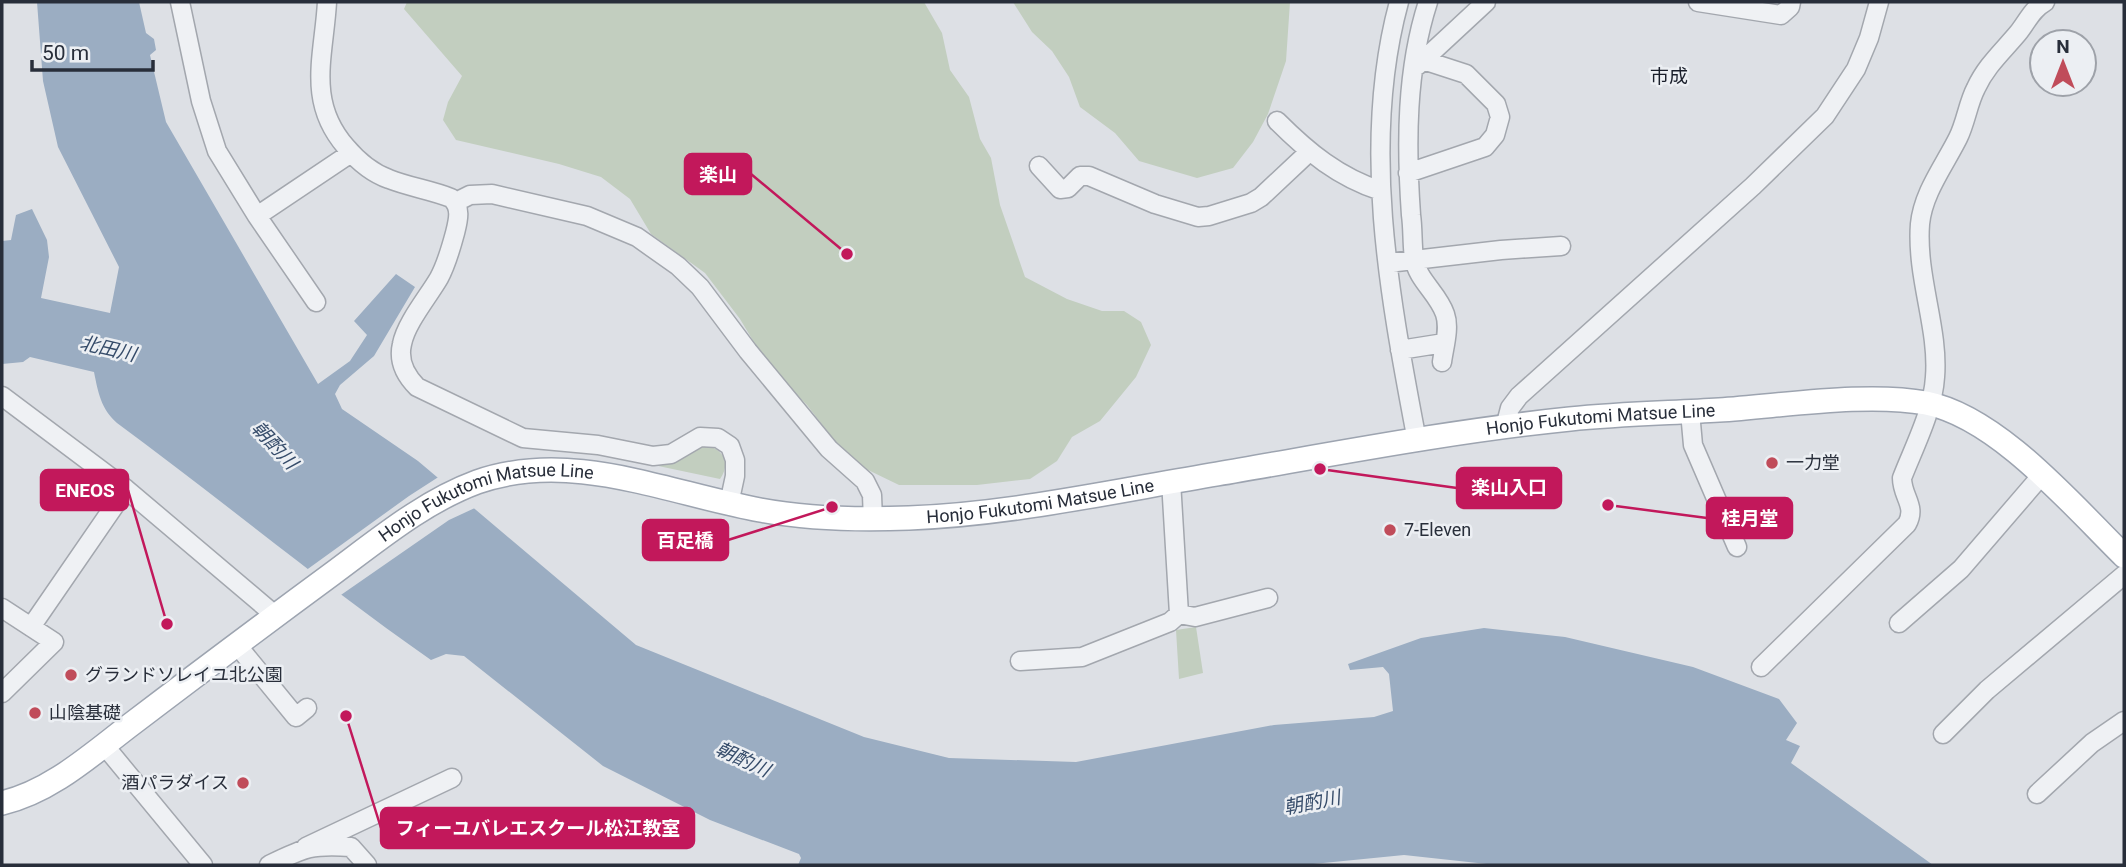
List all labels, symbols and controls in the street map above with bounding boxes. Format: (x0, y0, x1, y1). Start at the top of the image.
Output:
scale bar (32, 28, 152, 72)
north arrow (2028, 28, 2098, 98)
text: N (2056, 35, 2070, 58)
text: 50 m (42, 41, 89, 65)
district label: 市成 (1650, 65, 1688, 88)
callout: 楽山 (685, 154, 751, 194)
text: 楽山 (699, 163, 737, 186)
water label: 北田川 (78, 331, 140, 367)
street label: Honjo Fukutomi Matsue Line (1485, 399, 1716, 439)
water label: 朝酌川 (247, 417, 304, 475)
place label: 一力堂 (1786, 452, 1840, 473)
marker: 一力堂 (1764, 455, 1780, 471)
street label: Honjo Fukutomi Matsue Line (374, 459, 595, 546)
callout: 楽山入口 (1457, 468, 1561, 508)
callout: ENEOS (41, 470, 128, 510)
street label: Honjo Fukutomi Matsue Line (926, 474, 1156, 527)
text: 楽山入口 (1471, 476, 1547, 499)
text: ENEOS (55, 479, 115, 502)
callout: 桂月堂 (1707, 498, 1792, 538)
text: 桂月堂 (1721, 507, 1779, 530)
place label: 7-Eleven (1404, 519, 1471, 540)
callout: 百足橋 (643, 520, 728, 560)
marker: 7-Eleven (1382, 522, 1398, 538)
text: 百足橋 (656, 529, 714, 552)
place label: グランドソレイユ北公園 (85, 664, 283, 685)
marker: グランドソレイユ北公園 (63, 667, 79, 683)
place label: 山陰基礎 (49, 702, 121, 723)
marker: 山陰基礎 (27, 705, 43, 721)
water label: 朝酌川 (712, 737, 775, 783)
place label: 酒パラダイス (122, 772, 229, 793)
marker: 酒パラダイス (235, 775, 251, 791)
water label: 朝酌川 (1282, 785, 1344, 819)
callout: フィーユバレエスクール松江教室 (381, 808, 694, 848)
text: フィーユバレエスクール松江教室 (396, 817, 680, 840)

